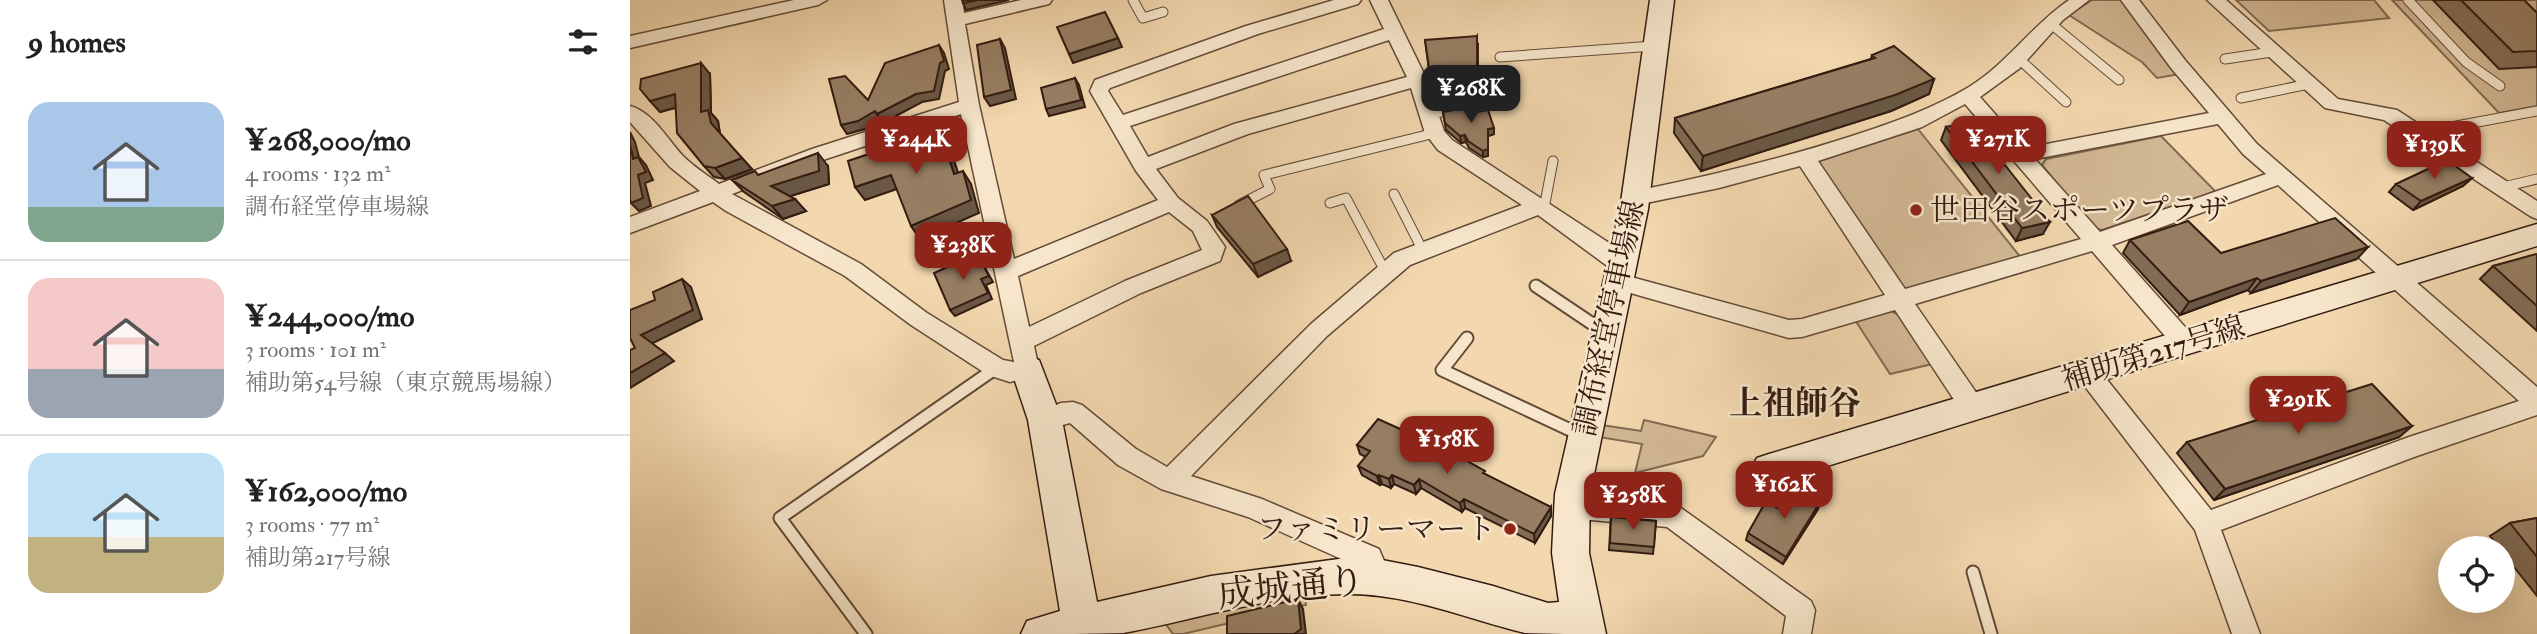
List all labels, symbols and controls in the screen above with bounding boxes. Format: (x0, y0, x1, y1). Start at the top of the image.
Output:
icon: filters (564, 23, 602, 61)
text: 9 homes (28, 24, 126, 61)
pin: ¥268K (1422, 66, 1520, 125)
text: ¥268K (1437, 73, 1505, 102)
pin: ¥244K (867, 116, 965, 176)
pin: ¥271K (1949, 116, 2047, 176)
text: ¥268,000/mo (245, 122, 411, 159)
pin: ¥139K (2385, 122, 2483, 181)
text: ¥244K (881, 124, 951, 153)
text: ¥271K (1966, 124, 2030, 153)
text: ¥139K (2403, 129, 2465, 158)
icon: home (84, 130, 168, 214)
text: 4 rooms · 132 m² (245, 159, 391, 188)
text: 調布経堂停車場線 (245, 192, 429, 221)
place label: 世田谷スポーツプラザ (1930, 192, 2229, 229)
street label: 調布経堂停車場線 (1566, 197, 1653, 439)
marker: 世田谷スポーツプラザ (1908, 202, 1924, 218)
pin: ¥238K (914, 222, 1012, 282)
text: ¥238K (931, 230, 995, 259)
text: ¥244,000/mo (245, 298, 414, 335)
icon: home (84, 306, 168, 390)
street label: 補助第217号線 (2057, 308, 2249, 399)
text: 3 rooms · 101 m² (245, 335, 386, 364)
text: 補助第54号線（東京競馬場線） (245, 368, 566, 397)
pin: ¥291K (2249, 376, 2347, 436)
district label: 上祖師谷 (1729, 383, 1861, 424)
text: ¥291K (2266, 384, 2330, 413)
pin: ¥158K (1398, 416, 1496, 476)
text: ¥158K (1416, 424, 1478, 453)
pin: ¥162K (1735, 462, 1833, 521)
text: ¥162K (1752, 469, 1816, 498)
pin: ¥258K (1584, 472, 1682, 532)
text: ¥162,000/mo (245, 473, 407, 510)
text: ¥258K (1600, 480, 1666, 509)
icon: home (84, 481, 168, 565)
text: 3 rooms · 77 m² (245, 510, 380, 539)
place label: ファミリーマート (1257, 511, 1496, 548)
marker: ファミリーマート (1502, 521, 1518, 537)
map controls (2438, 536, 2515, 613)
button: locate (2438, 536, 2515, 613)
text: 補助第217号線 (245, 543, 390, 572)
street label: 成城通り (1215, 557, 1367, 620)

